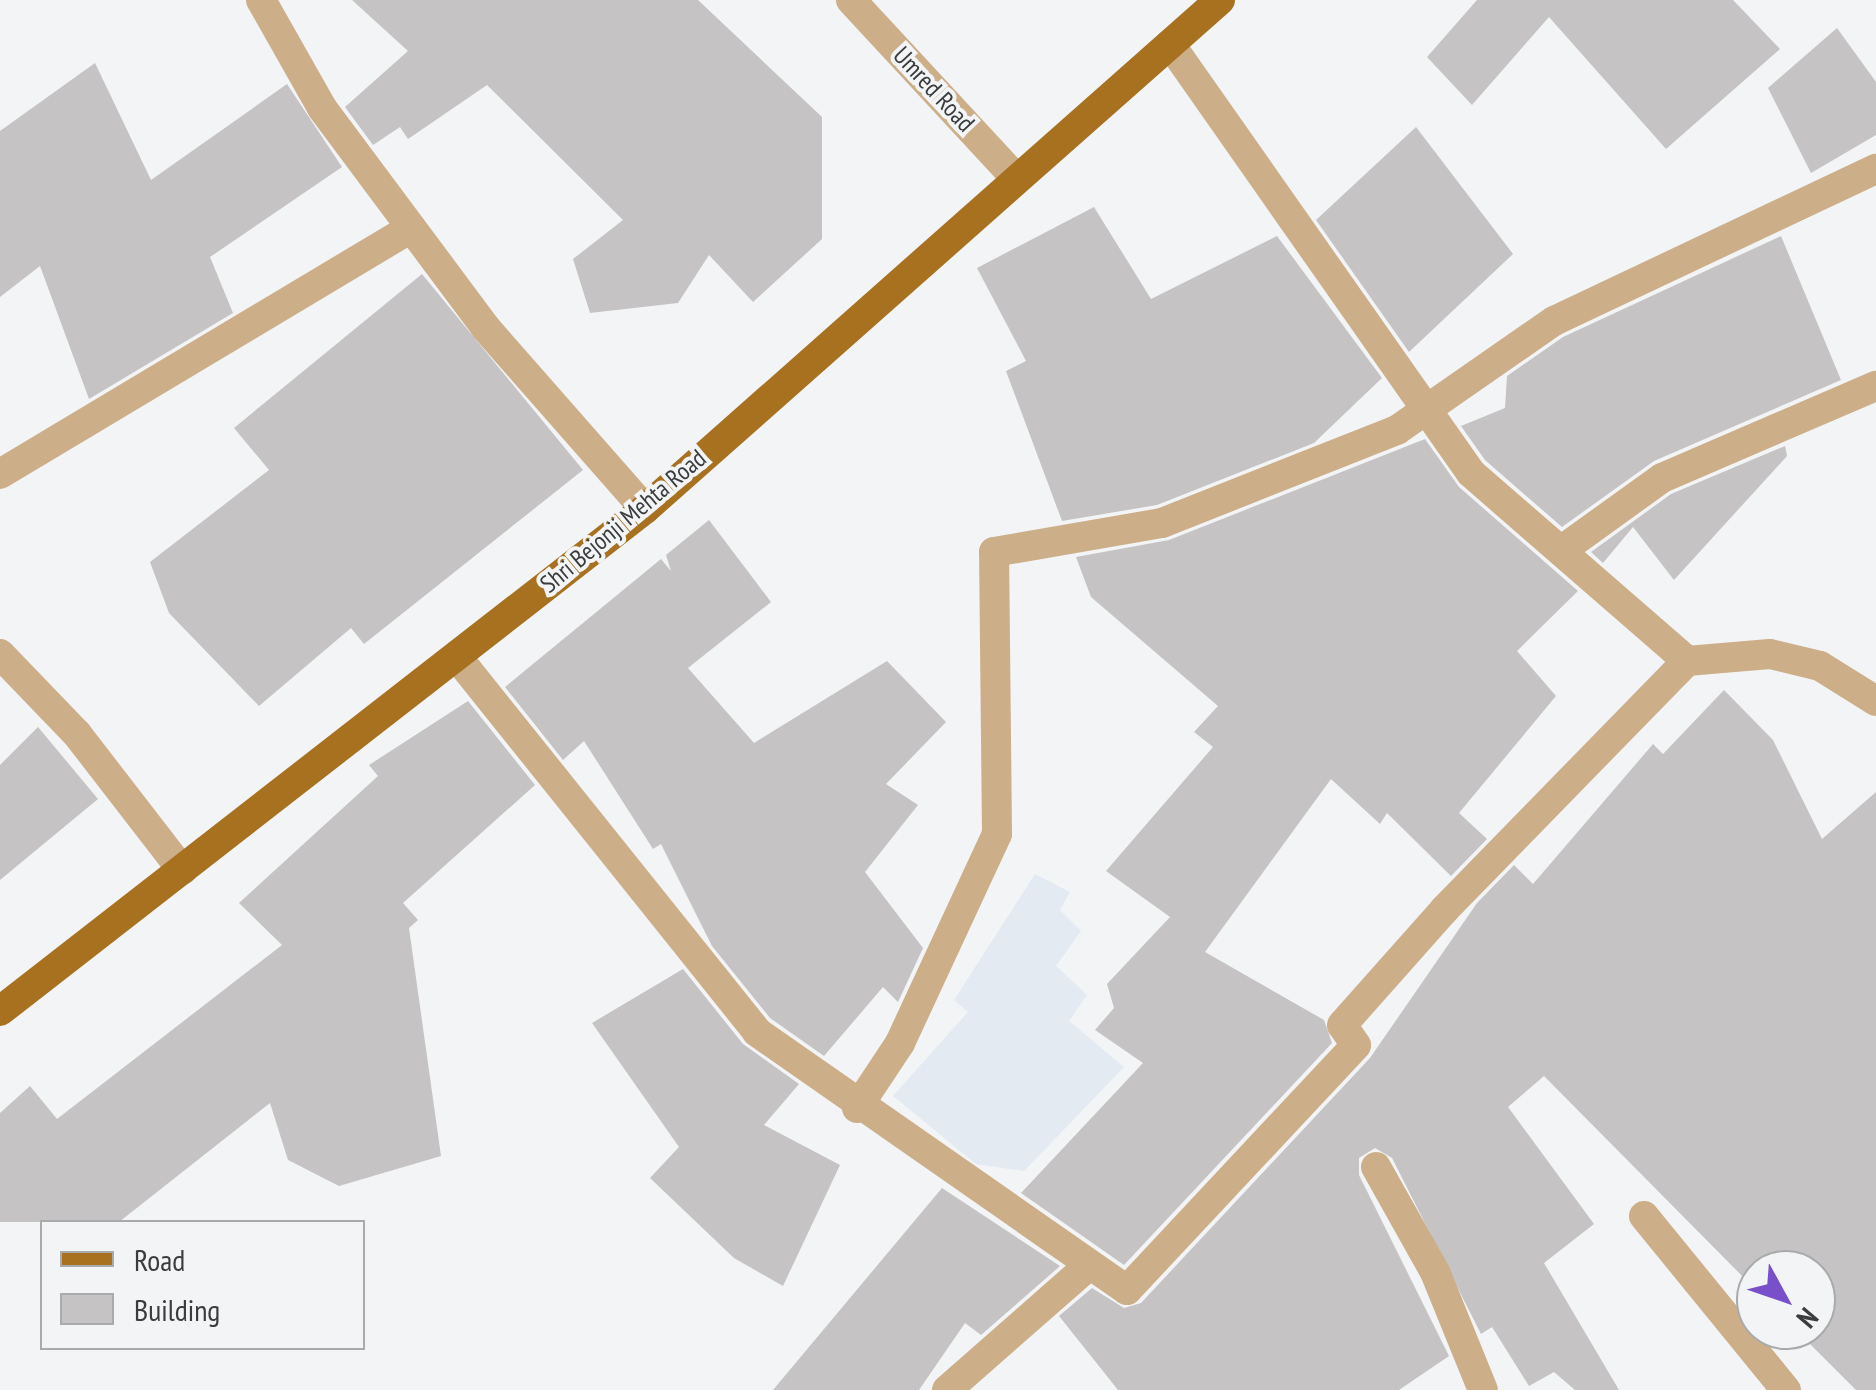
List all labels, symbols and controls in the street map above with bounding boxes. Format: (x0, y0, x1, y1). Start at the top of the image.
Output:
street label: Umred Road (887, 40, 981, 138)
street label: Shri Bejonji Mehta Road (534, 443, 712, 599)
legend (40, 1220, 365, 1350)
text: Road (134, 1240, 185, 1279)
north arrow (1736, 1250, 1836, 1350)
text: Building (134, 1290, 220, 1329)
text: N (1789, 1301, 1827, 1336)

